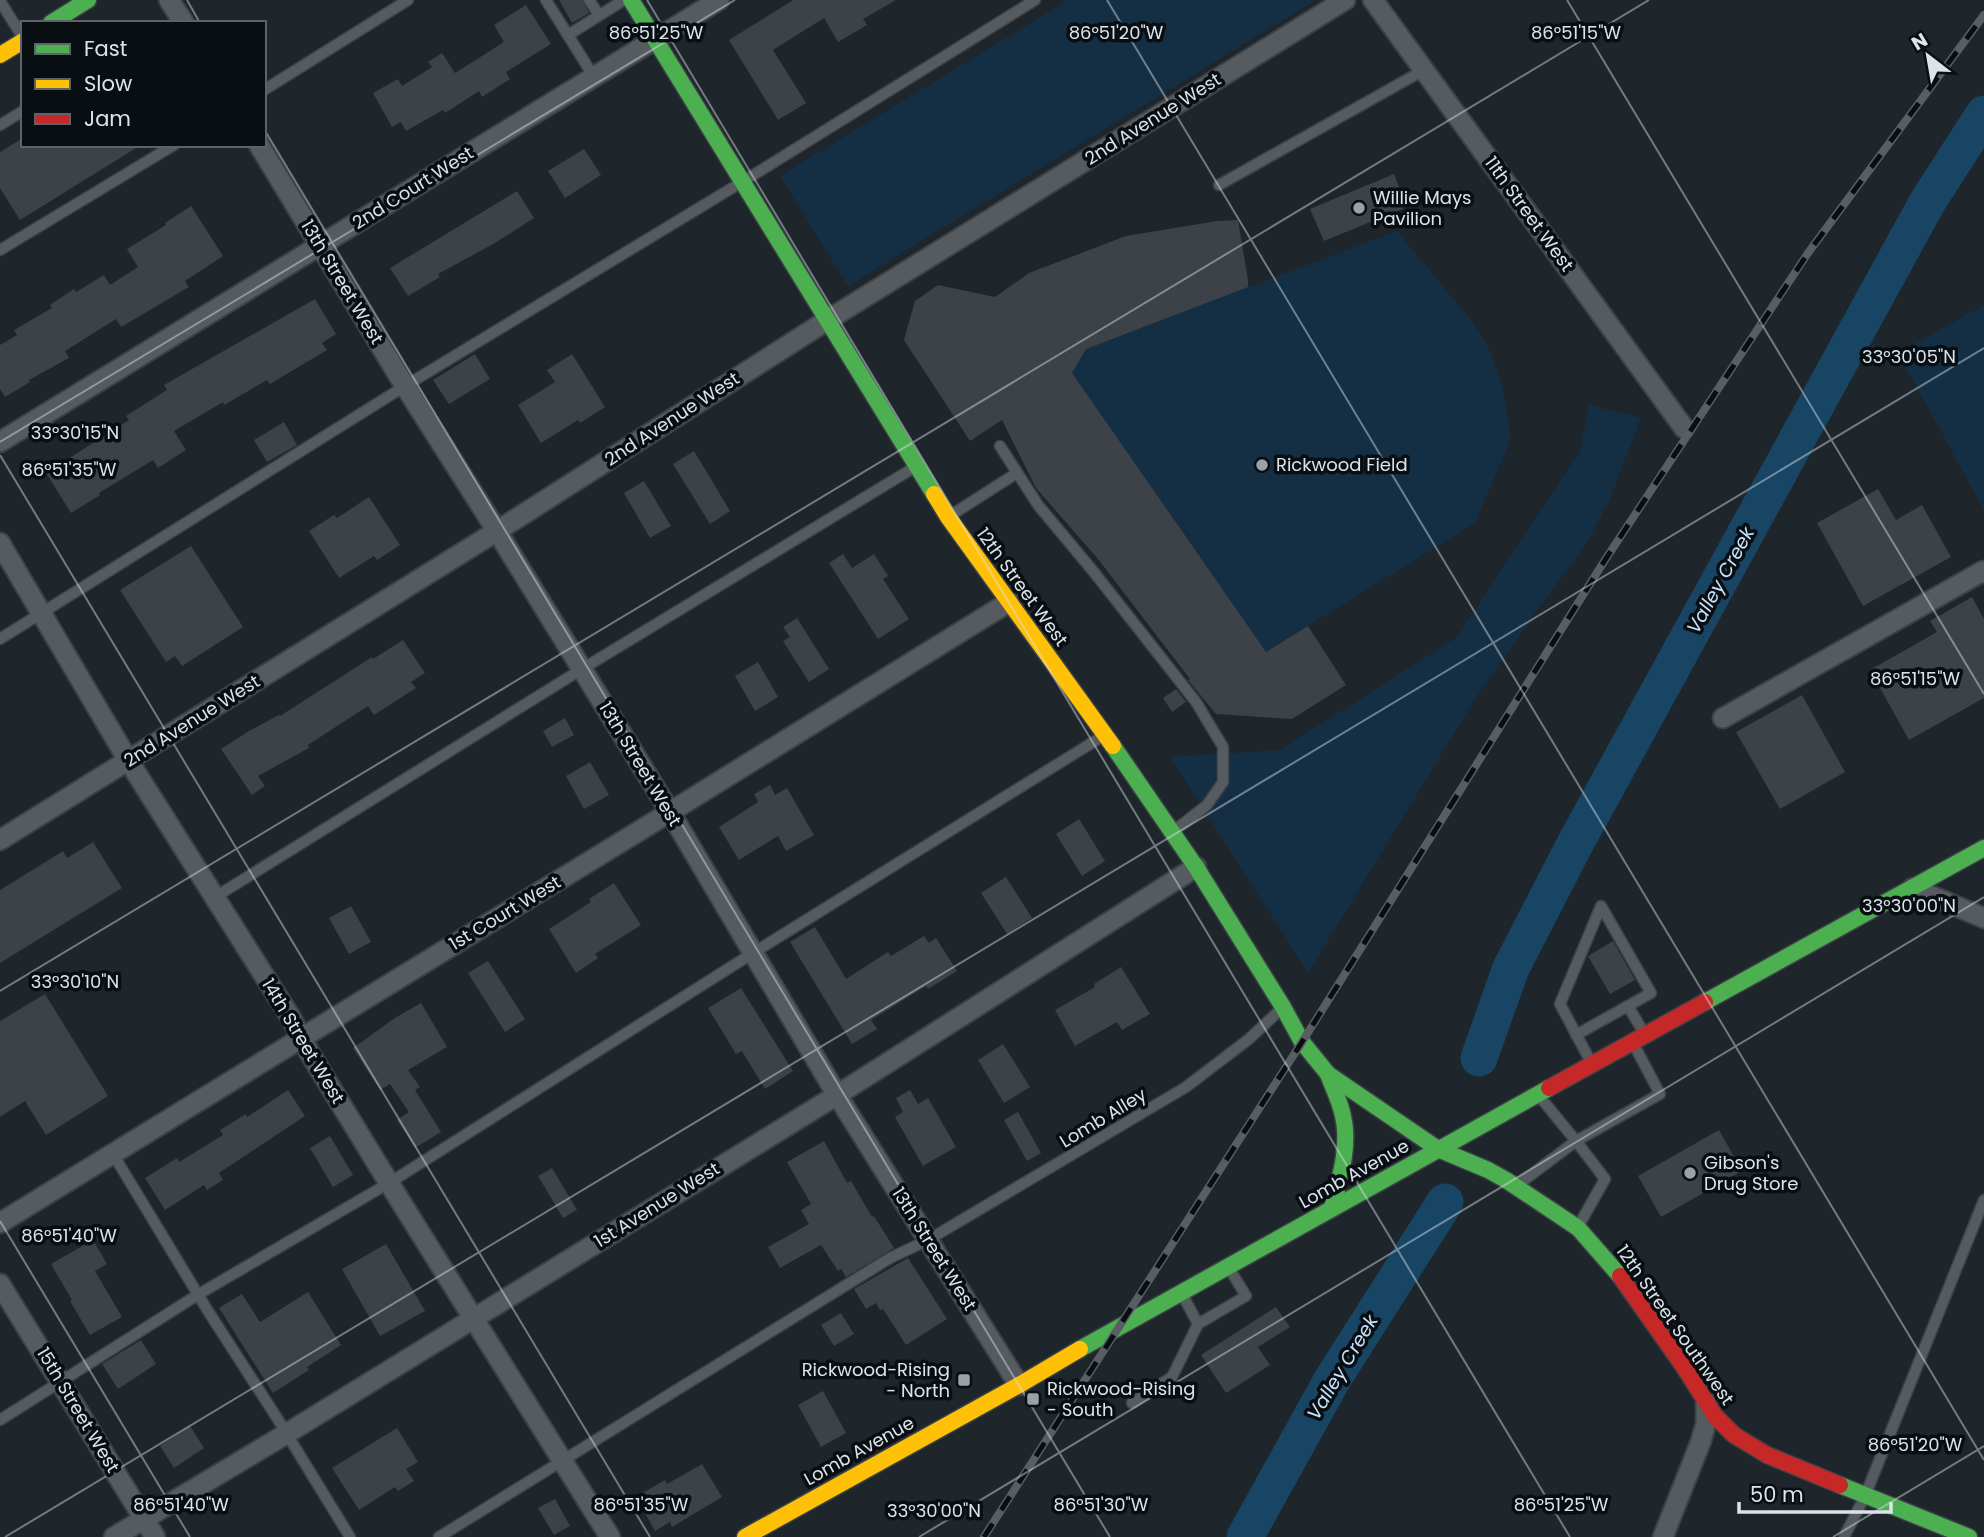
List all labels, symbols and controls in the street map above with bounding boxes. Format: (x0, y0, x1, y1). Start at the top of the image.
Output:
text: 86°51'25"W (609, 20, 704, 45)
text: 86°51'20"W (1069, 20, 1164, 45)
text: 86°51'15"W (1531, 20, 1621, 45)
legend (21, 21, 266, 147)
north arrow (1893, 21, 1963, 91)
text: N (1906, 27, 1933, 57)
text: Fast (84, 34, 127, 63)
street label: 2nd Avenue West (1080, 67, 1225, 170)
text: Slow (84, 69, 132, 98)
text: Jam (84, 104, 131, 133)
street label: 2nd Court West (347, 140, 478, 235)
street label: 11th Street West (1479, 151, 1580, 276)
place label: Willie Mays Pavilion (1373, 185, 1471, 231)
marker: Willie Mays Pavilion (1351, 200, 1367, 216)
street label: 13th Street West (295, 215, 390, 349)
text: 33°30'05"N (1862, 344, 1956, 369)
street label: 2nd Avenue West (600, 366, 744, 472)
text: 33°30'15"N (31, 420, 119, 445)
place label: Rickwood Field (1276, 452, 1408, 477)
text: 86°51'35"W (22, 457, 117, 482)
marker: Rickwood Field (1254, 457, 1270, 473)
water label: Valley Creek (1680, 521, 1762, 639)
street label: 12th Street West (971, 522, 1074, 651)
text: 86°51'15"W (1870, 666, 1960, 691)
street label: 2nd Avenue West (119, 669, 264, 772)
street label: 13th Street West (593, 697, 688, 831)
street label: 1st Court West (444, 869, 565, 956)
text: 33°30'00"N (1862, 893, 1956, 918)
text: 33°30'10"N (31, 969, 119, 994)
street label: 14th Street West (256, 973, 351, 1108)
street label: Lomb Alley (1055, 1082, 1151, 1153)
street label: Lomb Avenue (1294, 1133, 1413, 1214)
place label: Gibson's Drug Store (1704, 1150, 1798, 1196)
street label: 1st Avenue West (589, 1156, 724, 1253)
marker: Gibson's Drug Store (1682, 1165, 1698, 1181)
street label: 13th Street West (886, 1182, 982, 1315)
text: 86°51'40"W (21, 1223, 117, 1248)
street label: 12th Street Southwest (1611, 1240, 1740, 1410)
water label: Valley Creek (1300, 1309, 1385, 1425)
street label: 15th Street West (31, 1342, 126, 1477)
place label: Rickwood-Rising - North (802, 1357, 950, 1403)
marker: Rickwood-Rising - North (956, 1372, 972, 1388)
place label: Rickwood-Rising - South (1047, 1376, 1195, 1422)
marker: Rickwood-Rising - South (1025, 1391, 1041, 1407)
street label: Lomb Avenue (799, 1410, 918, 1491)
text: 86°51'20"W (1868, 1432, 1963, 1457)
scale bar (1739, 1470, 1891, 1514)
text: 50 m (1750, 1480, 1804, 1509)
text: 86°51'40"W (133, 1492, 229, 1517)
text: 86°51'35"W (594, 1492, 689, 1517)
text: 86°51'30"W (1054, 1492, 1149, 1517)
text: 86°51'25"W (1514, 1492, 1609, 1517)
text: 33°30'00"N (887, 1498, 981, 1523)

